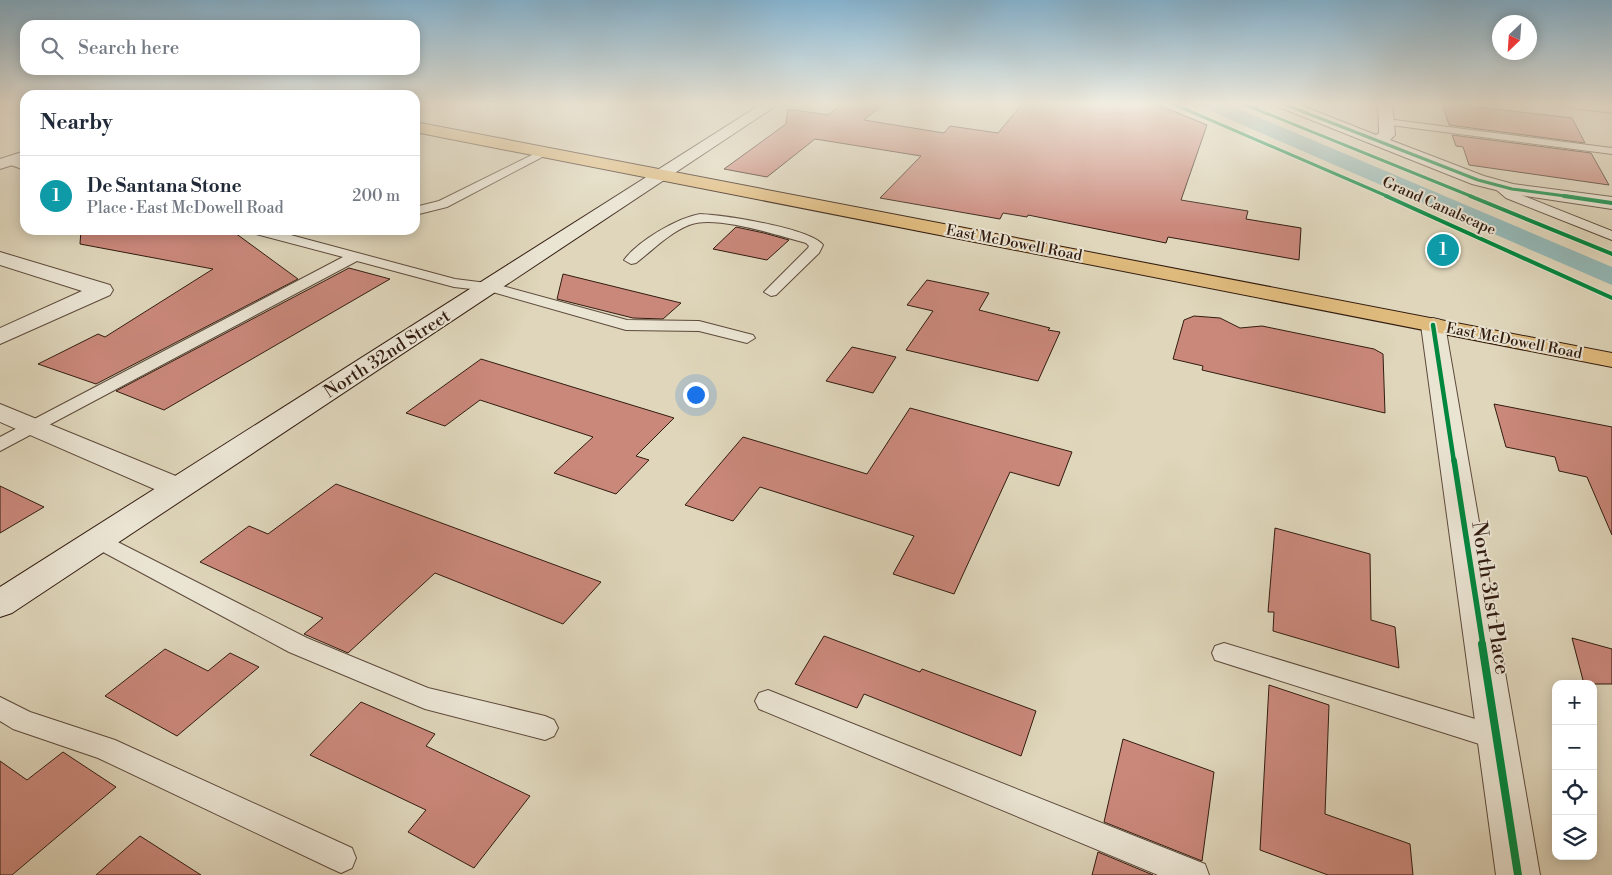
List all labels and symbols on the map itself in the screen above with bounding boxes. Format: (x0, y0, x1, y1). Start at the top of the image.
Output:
north arrow (1492, 15, 1537, 60)
street label: Grand Canalscape (1379, 172, 1499, 240)
street label: East McDowell Road (944, 220, 1084, 266)
pin: 1 (1427, 231, 1459, 269)
street label: North 32nd Street (319, 304, 455, 403)
street label: East McDowell Road (1444, 318, 1584, 364)
your location (683, 382, 709, 408)
street label: North 31st Place (1465, 519, 1515, 677)

